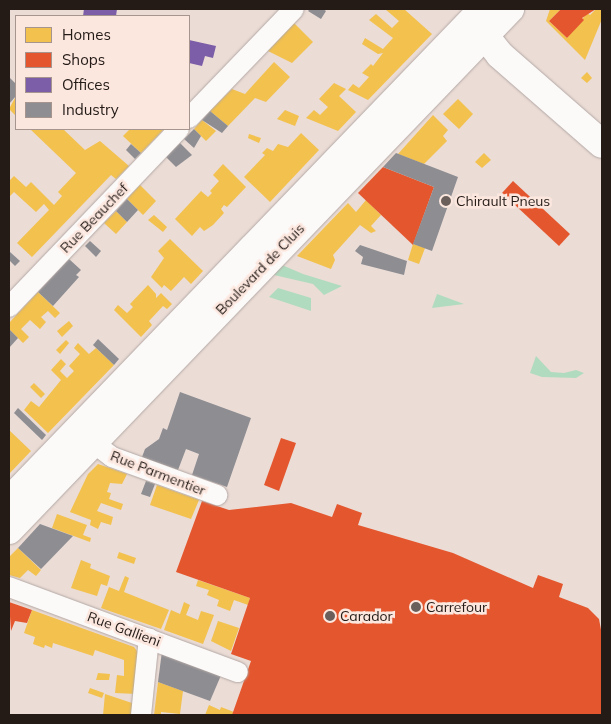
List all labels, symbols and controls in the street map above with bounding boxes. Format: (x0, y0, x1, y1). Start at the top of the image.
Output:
legend (15, 15, 190, 130)
text: Homes (62, 25, 111, 44)
text: Shops (62, 50, 105, 69)
text: Offices (62, 75, 110, 94)
text: Industry (62, 100, 119, 119)
street label: Rue Beauchef (57, 180, 131, 256)
place label: Chirault Pneus (456, 193, 550, 209)
marker: Chirault Pneus (440, 195, 452, 207)
street label: Boulevard de Cluis (212, 220, 308, 318)
street label: Rue Parmentier (108, 447, 208, 499)
place label: Carrefour (426, 599, 487, 615)
marker: Carrefour (410, 601, 422, 613)
street label: Rue Gallieni (85, 608, 163, 650)
place label: Carador (340, 608, 393, 624)
marker: Carador (324, 610, 336, 622)

